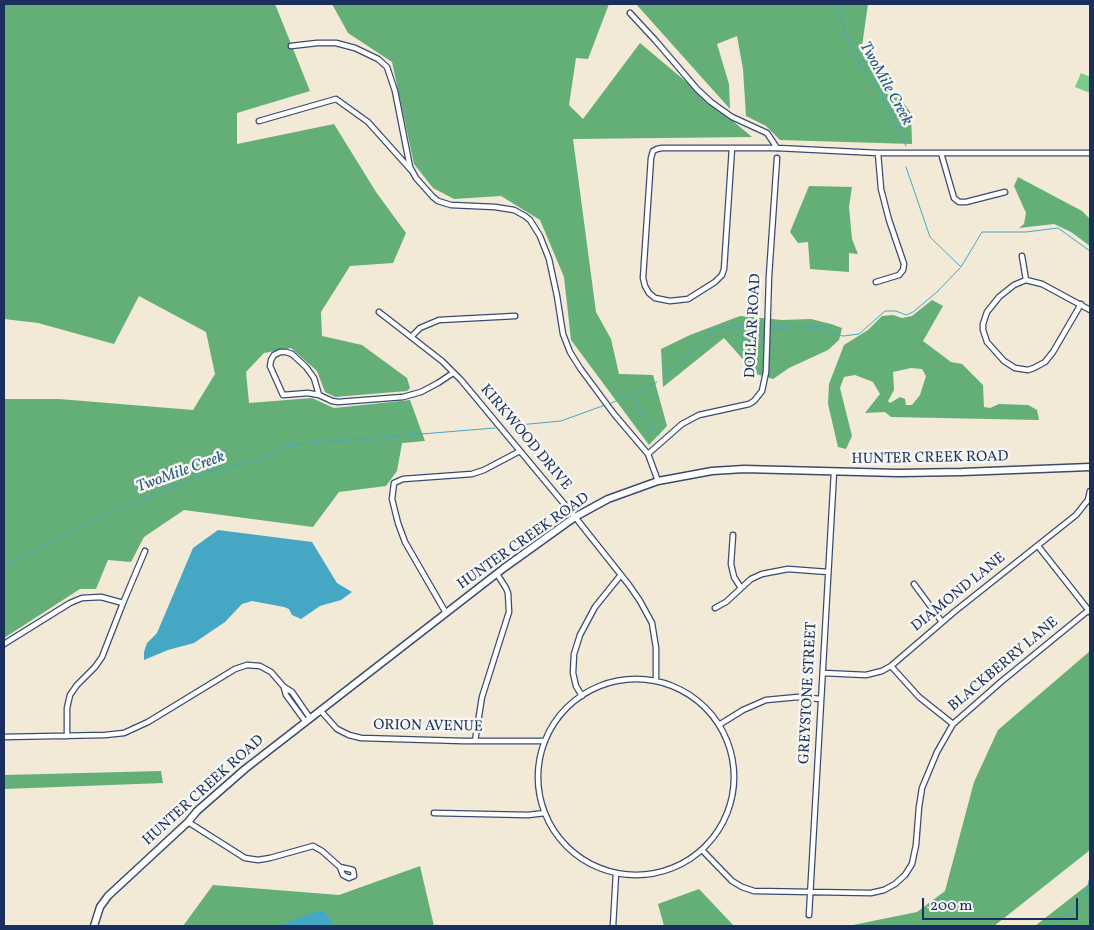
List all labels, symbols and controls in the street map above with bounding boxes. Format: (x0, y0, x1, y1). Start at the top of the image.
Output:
water label: TwoMile Creek (854, 39, 916, 129)
street label: DOLLAR ROAD (742, 273, 766, 379)
street label: KIRKWOOD DRIVE (476, 381, 574, 495)
water label: TwoMile Creek (134, 448, 228, 498)
street label: HUNTER CREEK ROAD (851, 449, 1009, 469)
street label: HUNTER CREEK ROAD (455, 490, 593, 594)
street label: DIAMOND LANE (908, 550, 1010, 636)
street label: BLACKBERRY LANE (945, 614, 1063, 716)
street label: GREYSTONE STREET (796, 621, 822, 765)
street label: ORION AVENUE (373, 717, 483, 737)
street label: HUNTER CREEK ROAD (140, 732, 268, 850)
scale bar (924, 888, 1080, 920)
text: 200 m (930, 896, 973, 917)

